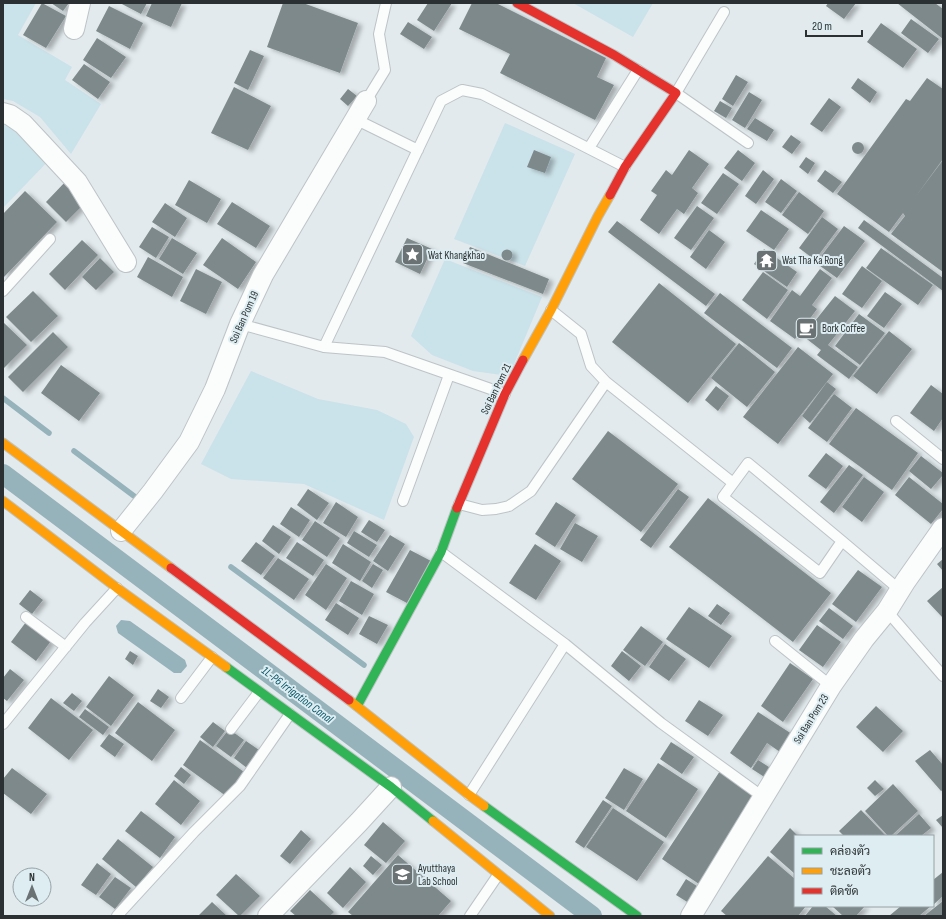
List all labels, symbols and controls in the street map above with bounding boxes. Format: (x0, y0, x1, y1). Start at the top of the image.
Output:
scale bar (806, 12, 862, 38)
text: 20 m (812, 19, 832, 34)
place icon: Wat Khangkhao (400, 242, 426, 268)
temple icon: Wat Tha Ka Rong (753, 247, 779, 273)
place label: Wat Khangkhao (428, 249, 485, 262)
place label: Wat Tha Ka Rong (782, 254, 843, 267)
street label: Soi Ban Pom 19 (227, 289, 261, 345)
cafe icon: Bork Coffee (793, 315, 819, 341)
place label: Bork Coffee (822, 322, 865, 335)
street label: Soi Ban Pom 21 (478, 361, 514, 417)
water label: 1L-P6 Irrigation Canal (258, 663, 336, 727)
street label: Soi Ban Pom 23 (791, 692, 832, 746)
legend (794, 835, 934, 907)
text: คล่องตัว (830, 844, 870, 859)
school or university icon: Ayutthaya Lab School (390, 861, 416, 887)
place label: Ayutthaya Lab School (417, 862, 458, 888)
text: ชะลอตัว (830, 864, 871, 879)
north arrow (12, 867, 52, 907)
text: N (29, 871, 35, 884)
text: ติดขัด (830, 884, 859, 899)

